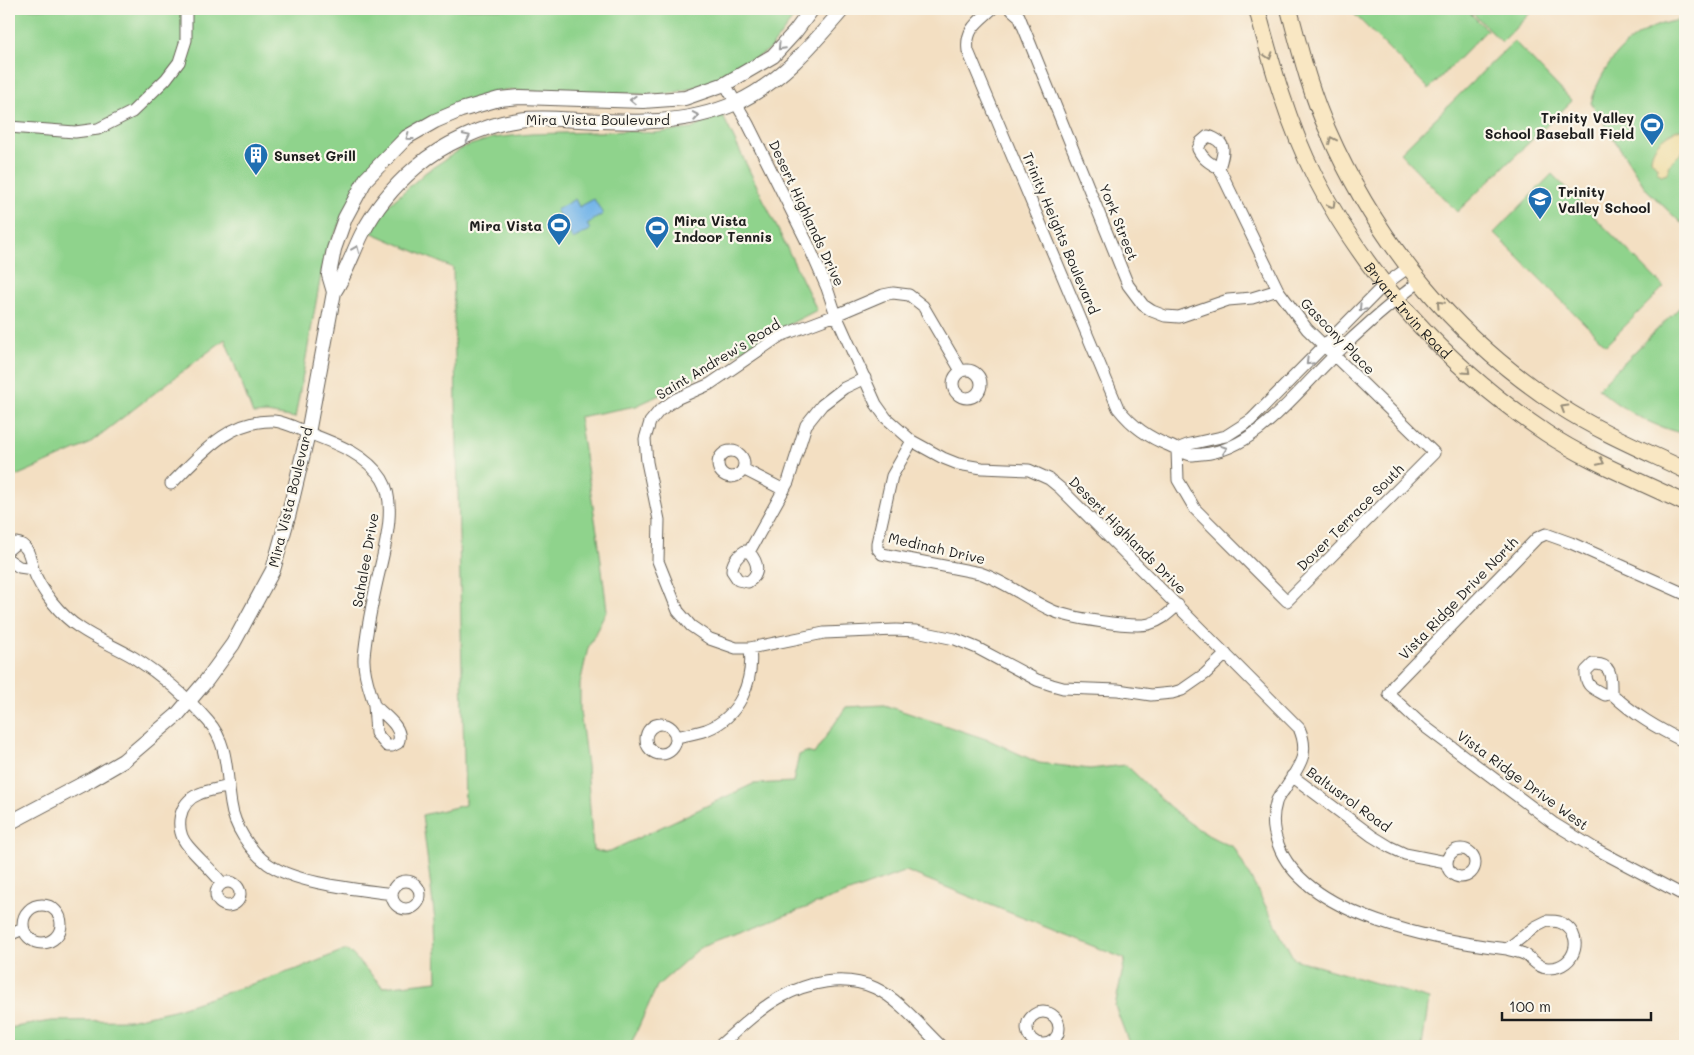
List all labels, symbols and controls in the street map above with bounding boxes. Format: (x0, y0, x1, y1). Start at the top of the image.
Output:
one-way arrow (778, 41, 787, 50)
one-way arrow (1263, 51, 1273, 60)
one-way arrow (629, 95, 637, 106)
place label: Trinity Valley School Baseball Field (1485, 108, 1634, 143)
street label: Mira Vista Boulevard (526, 110, 670, 129)
one-way arrow (692, 111, 701, 121)
sports icon: Trinity Valley School Baseball Field (1639, 112, 1665, 146)
one-way arrow (405, 131, 415, 140)
one-way arrow (462, 133, 471, 143)
one-way arrow (1328, 136, 1338, 145)
street label: Desert Highlands Drive (765, 137, 849, 289)
building icon: Sunset Grill (243, 142, 269, 176)
place label: Sunset Grill (274, 146, 356, 165)
street label: Trinity Heights Boulevard (1018, 149, 1104, 317)
street label: York Street (1095, 181, 1143, 263)
place label: Trinity Valley School (1558, 182, 1650, 217)
school or university icon: Trinity Valley School (1527, 186, 1553, 220)
one-way arrow (1326, 200, 1336, 209)
place label: Mira Vista Indoor Tennis (674, 211, 772, 246)
sports icon: Mira Vista (546, 212, 572, 246)
sports icon: Mira Vista Indoor Tennis (644, 215, 670, 249)
place label: Mira Vista (469, 216, 542, 235)
one-way arrow (349, 245, 360, 254)
street label: Bryant Irvin Road (1361, 258, 1456, 362)
street label: Gascony Place (1297, 294, 1379, 378)
one-way arrow (1437, 301, 1446, 310)
one-way arrow (1359, 302, 1368, 311)
street label: Saint Andrew's Road (652, 314, 784, 404)
one-way arrow (1305, 356, 1314, 365)
one-way arrow (1462, 365, 1471, 374)
one-way arrow (1560, 405, 1569, 415)
street label: Mira Vista Boulevard (263, 425, 317, 569)
one-way arrow (1219, 445, 1228, 455)
one-way arrow (1596, 456, 1605, 466)
street label: Dover Terrace South (1292, 459, 1408, 575)
street label: Desert Highlands Drive (1065, 472, 1191, 598)
street label: Sahalee Drive (347, 511, 383, 609)
street label: Medinah Drive (887, 528, 987, 568)
street label: Vista Ridge Drive North (1394, 532, 1522, 664)
street label: Vista Ridge Drive West (1453, 726, 1593, 834)
street label: Baltusrol Road (1303, 762, 1395, 836)
scale bar (1502, 990, 1650, 1022)
text: 100 m (1509, 996, 1551, 1016)

